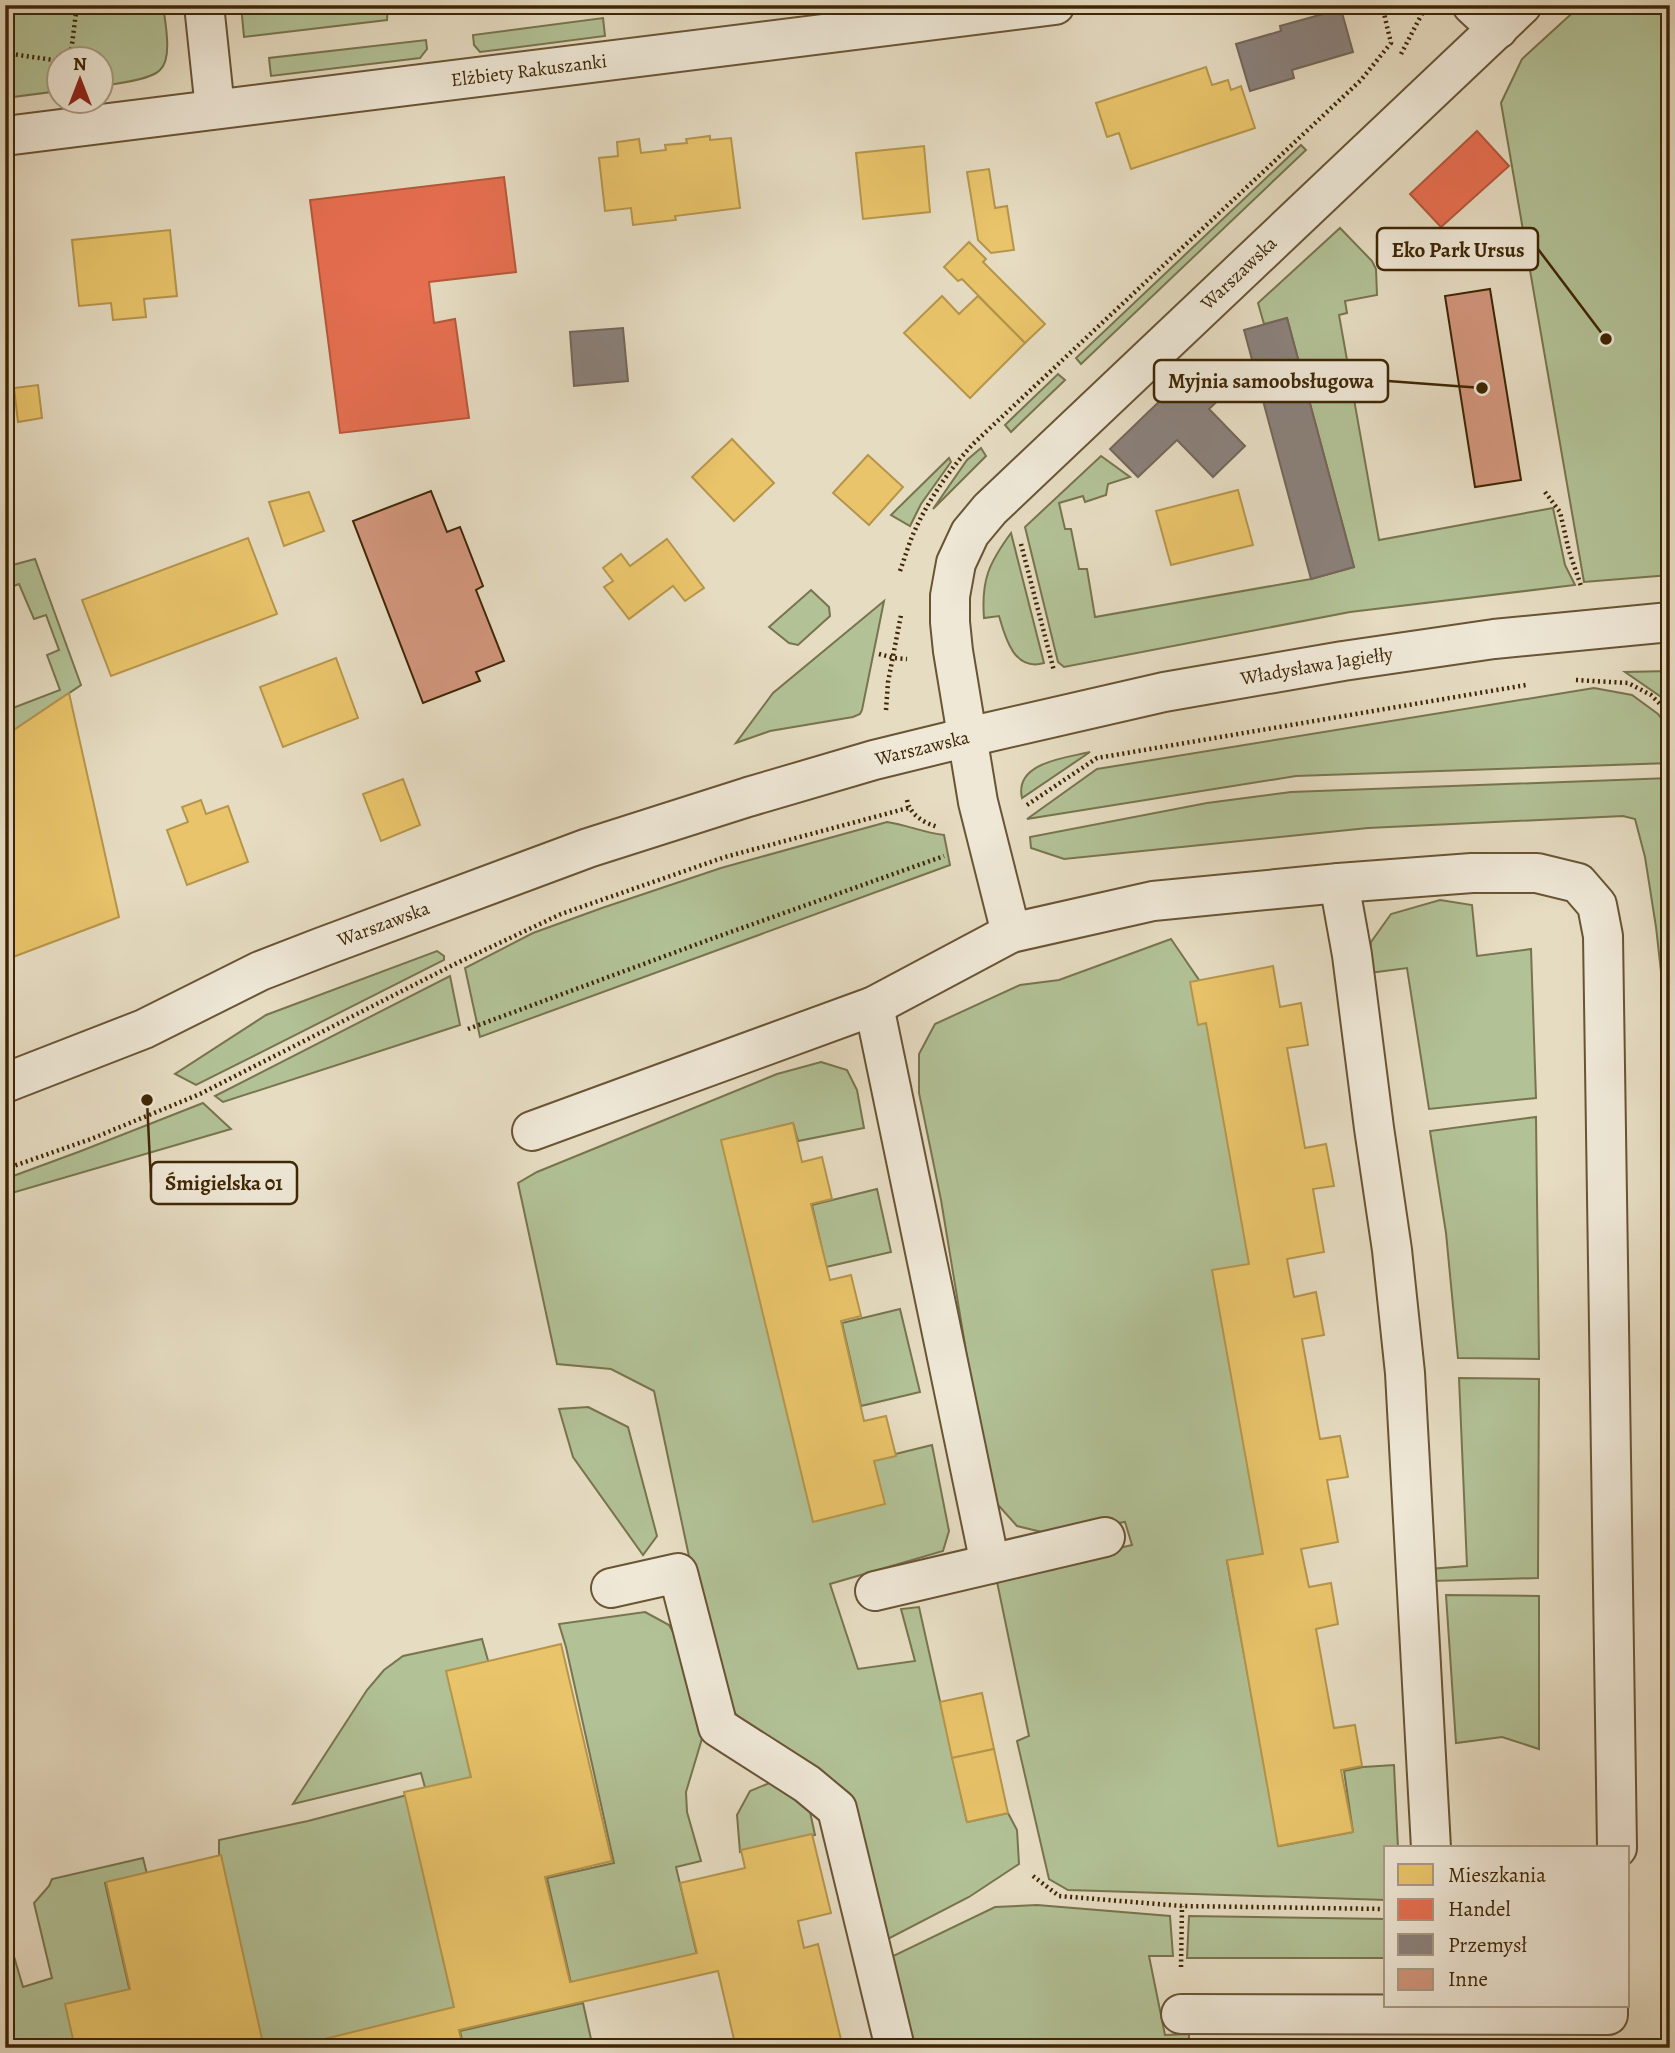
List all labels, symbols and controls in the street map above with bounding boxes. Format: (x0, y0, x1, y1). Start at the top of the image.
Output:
north arrow (46, 46, 116, 116)
street label: Elżbiety Rakuszanki (449, 48, 608, 93)
text: N (73, 51, 87, 77)
callout: Eko Park Ursus (1377, 228, 1538, 270)
street label: Warszawska (1194, 231, 1283, 316)
text: Eko Park Ursus (1391, 236, 1525, 264)
callout: Myjnia samoobsługowa (1154, 360, 1388, 402)
text: Myjnia samoobsługowa (1168, 367, 1375, 395)
street label: Władysława Jagiełły (1237, 641, 1395, 692)
street label: Warszawska (871, 724, 972, 773)
street label: Warszawska (333, 895, 433, 953)
callout: Śmigielska 01 (151, 1162, 297, 1204)
text: Śmigielska 01 (165, 1169, 283, 1197)
legend (1384, 1846, 1630, 2008)
text: Mieszkania (1448, 1861, 1546, 1889)
text: Handel (1448, 1895, 1511, 1923)
text: Przemysł (1448, 1931, 1527, 1959)
text: Inne (1448, 1965, 1488, 1993)

